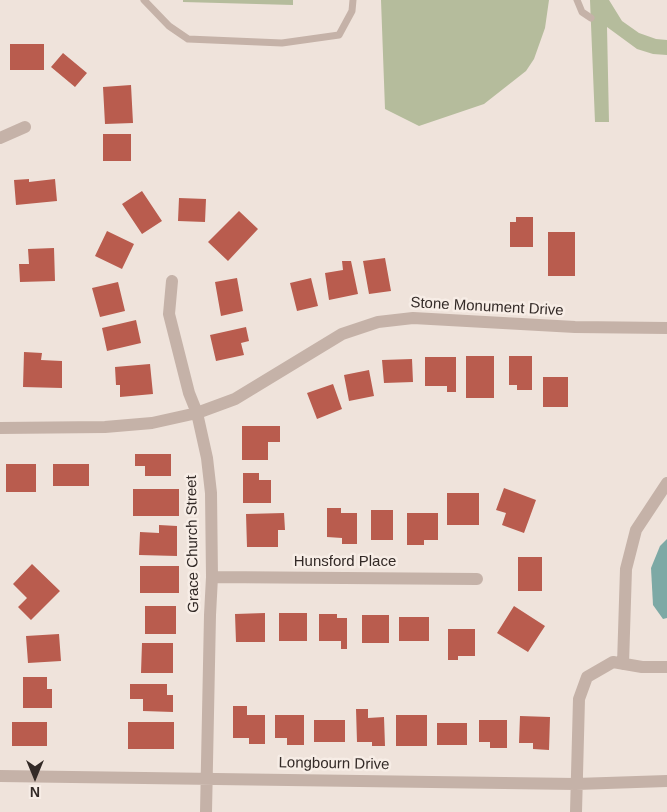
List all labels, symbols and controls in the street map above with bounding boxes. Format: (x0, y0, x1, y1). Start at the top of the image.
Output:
street label: Stone Monument Drive (410, 294, 564, 320)
street label: Grace Church Street (183, 475, 203, 613)
street label: Hunsford Place (294, 553, 396, 571)
north arrow (10, 752, 60, 802)
street label: Longbourn Drive (278, 754, 390, 774)
text: N (30, 784, 40, 800)

